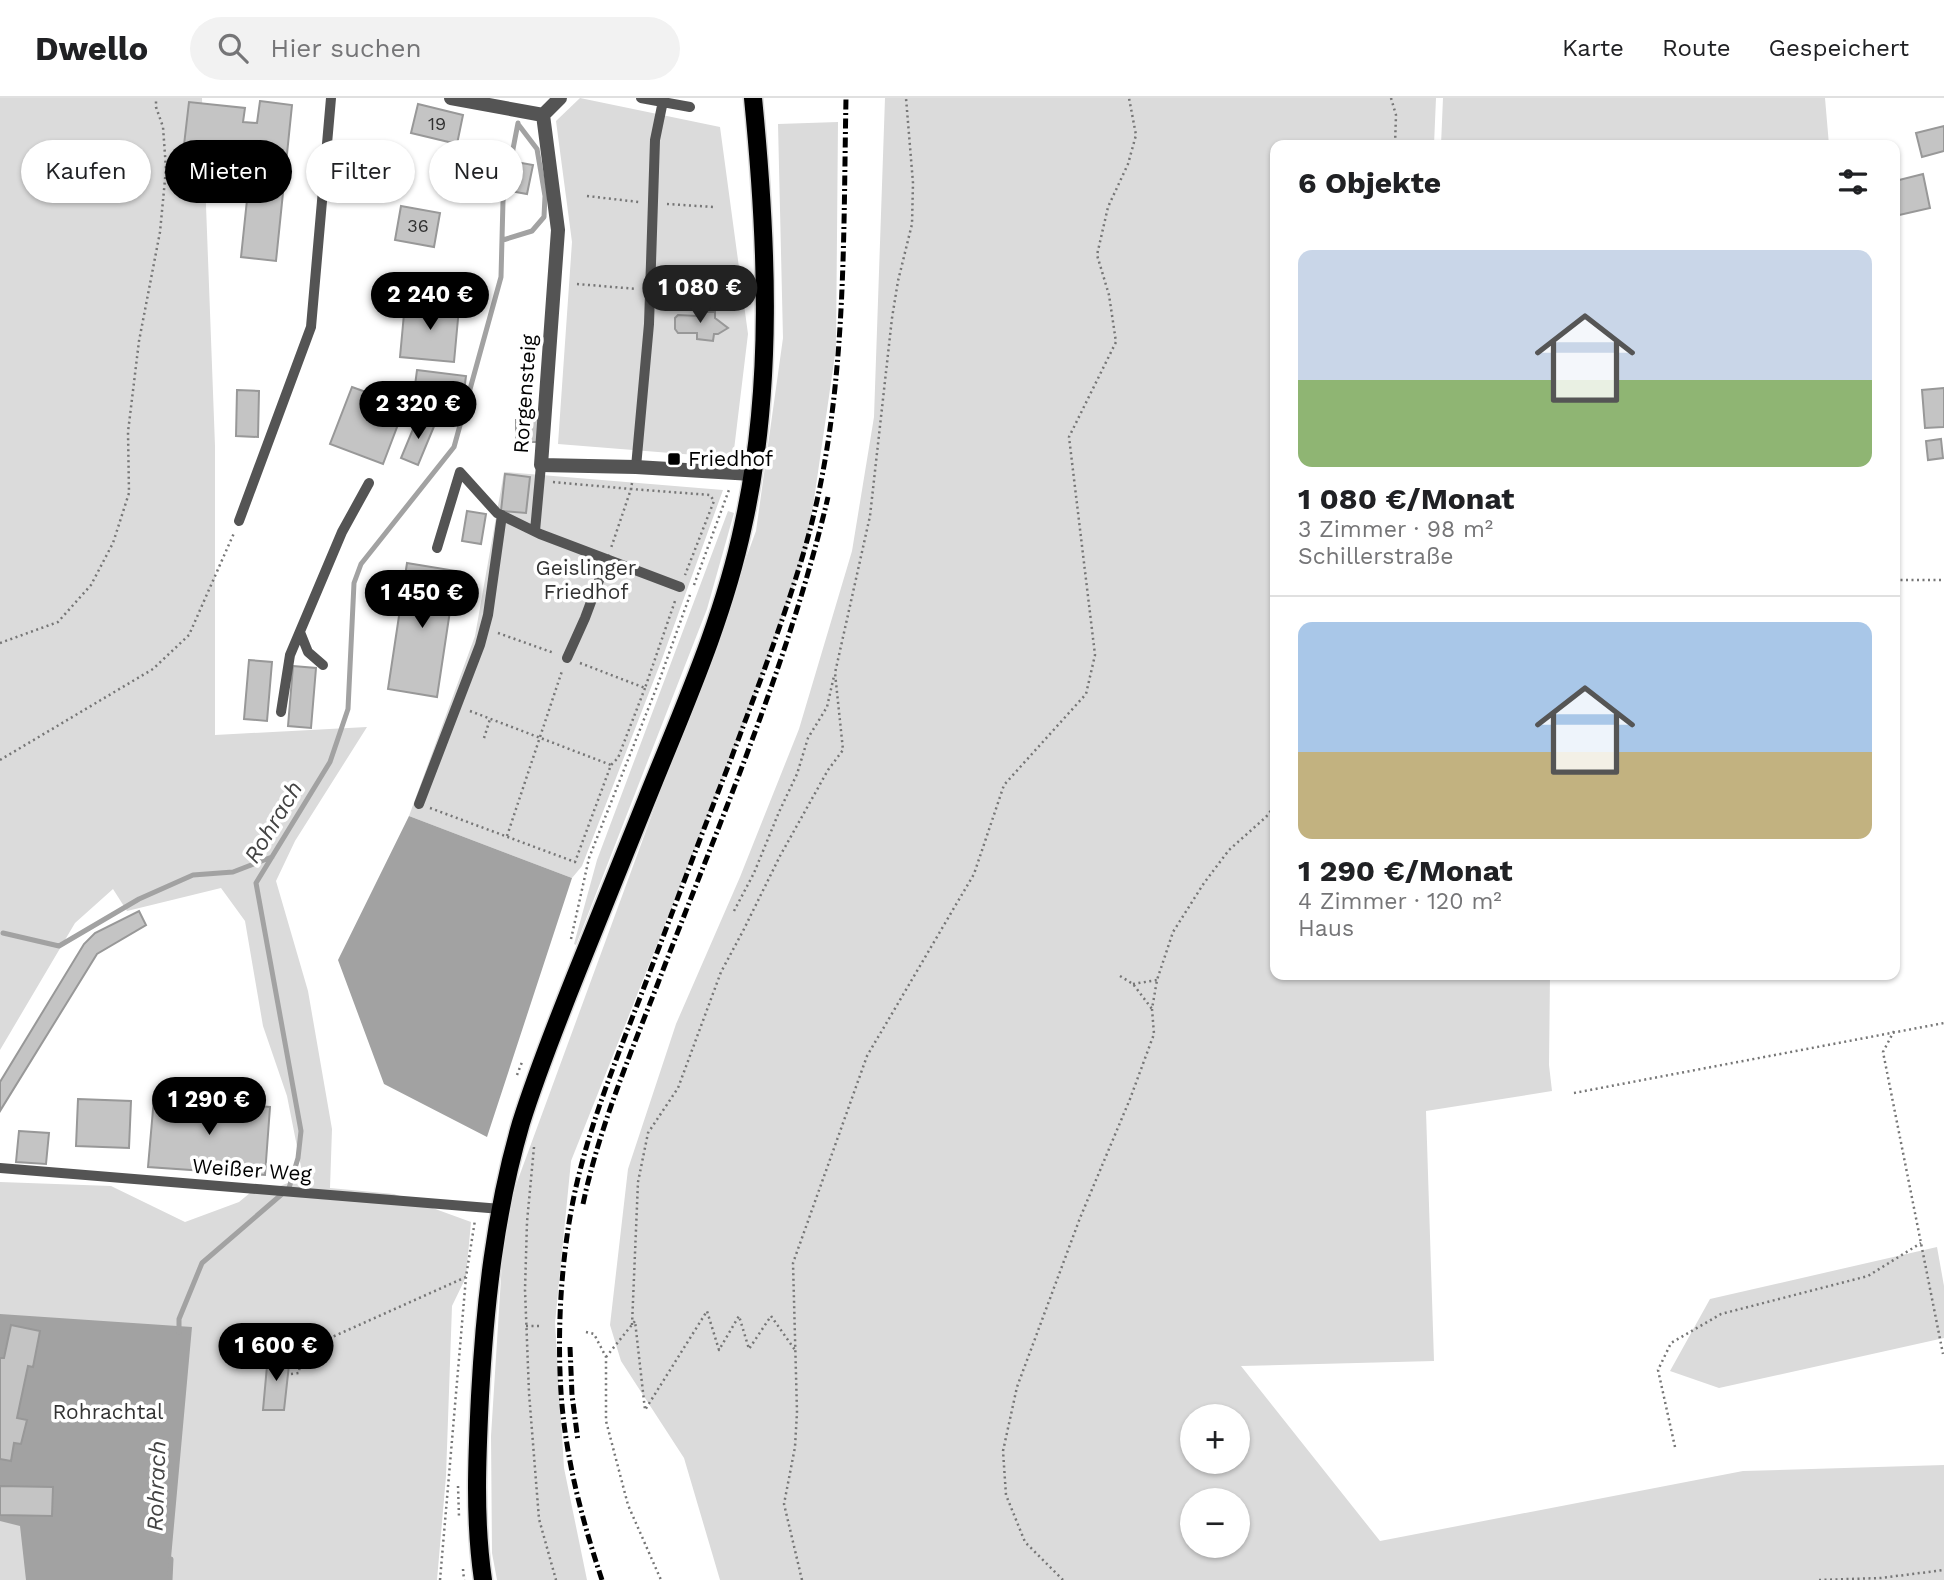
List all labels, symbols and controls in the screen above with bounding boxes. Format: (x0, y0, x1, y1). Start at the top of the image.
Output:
search box (190, 17, 680, 80)
text: Dwello (35, 29, 148, 68)
icon: search (214, 29, 252, 67)
text: Hier suchen (270, 33, 422, 63)
text: Karte (1562, 34, 1624, 62)
text: Route (1662, 34, 1731, 62)
text: Gespeichert (1769, 34, 1909, 62)
house number: 19 (428, 113, 446, 134)
chip: Kaufen (21, 140, 151, 203)
chip: Mieten (165, 140, 292, 203)
chip: Filter (306, 140, 415, 203)
chip: Neu (429, 140, 523, 203)
icon: filters (1834, 163, 1872, 201)
text: 6 Objekte (1298, 165, 1441, 200)
house number: 36 (407, 215, 429, 236)
pin: 1 080 € (635, 266, 765, 325)
pin: 2 240 € (365, 272, 495, 332)
text: 1 080 € (658, 274, 742, 301)
text: 2 240 € (387, 281, 473, 308)
icon: home (1522, 295, 1648, 421)
street label: Rorgensteig (508, 333, 541, 454)
pin: 2 320 € (353, 382, 483, 441)
text: 2 320 € (375, 390, 461, 417)
place label: Friedhof (688, 446, 773, 471)
marker: Friedhof (666, 451, 682, 467)
text: 1 080 €/Monat (1298, 481, 1514, 516)
text: 3 Zimmer · 98 m² (1298, 516, 1493, 543)
text: Schillerstraße (1298, 543, 1454, 570)
park label: Geislinger Friedhof (536, 555, 637, 604)
pin: 1 450 € (357, 570, 487, 630)
text: 1 450 € (381, 579, 463, 606)
icon: home (1522, 667, 1648, 793)
water label: Rohrach (239, 776, 308, 868)
text: 1 290 €/Monat (1298, 853, 1513, 888)
text: 4 Zimmer · 120 m² (1298, 888, 1502, 915)
text: Haus (1298, 915, 1354, 942)
pin: 1 290 € (144, 1077, 274, 1137)
text: 1 290 € (168, 1086, 250, 1113)
street label: Weißer Weg (191, 1153, 313, 1186)
pin: 1 600 € (211, 1324, 341, 1383)
text: 1 600 € (234, 1332, 318, 1359)
park label: Rohrachtal (52, 1399, 164, 1424)
map controls (1180, 1404, 1250, 1558)
button: + (1180, 1404, 1250, 1474)
water label: Rohrach (141, 1440, 172, 1532)
button: − (1180, 1488, 1250, 1558)

